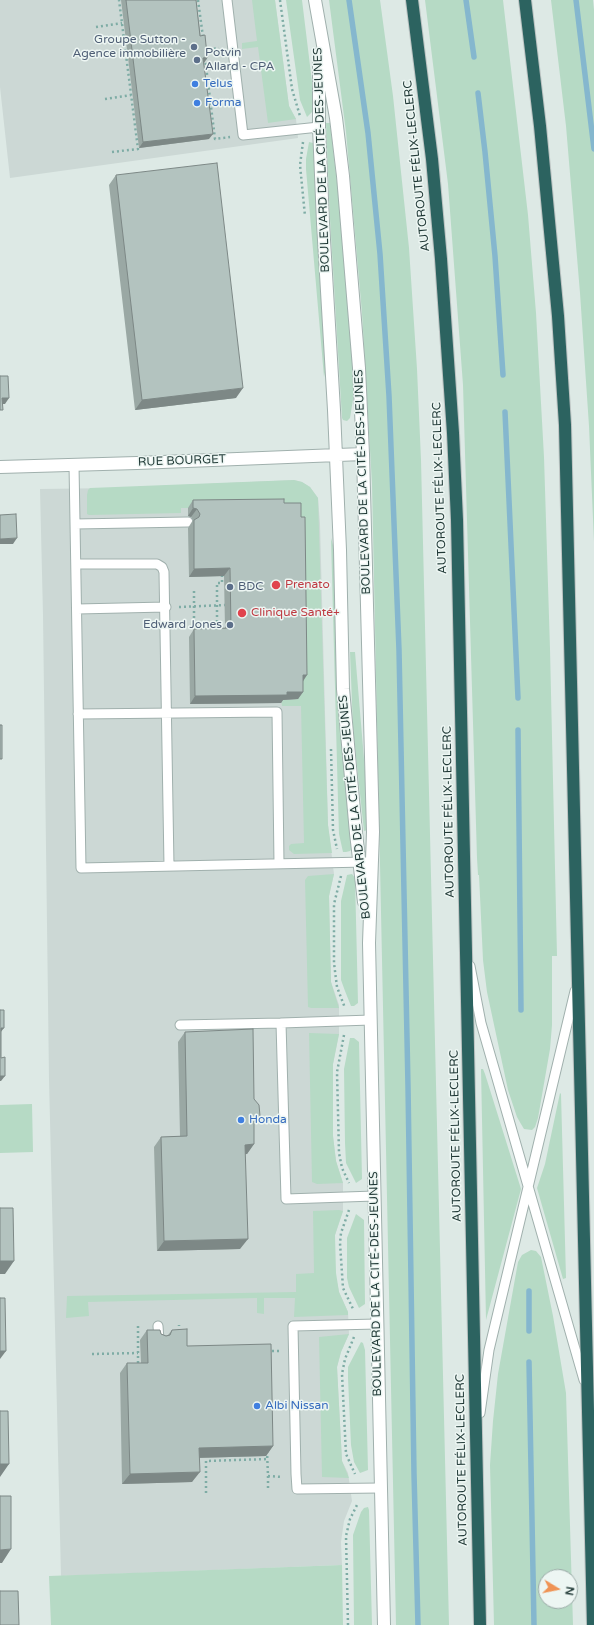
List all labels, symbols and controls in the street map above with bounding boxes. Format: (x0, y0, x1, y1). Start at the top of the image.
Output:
place label: Groupe Sutton - Agence immobilière (72, 33, 186, 61)
marker: Groupe Sutton - Agence immobilière (189, 42, 199, 52)
place label: Potvin Allard - CPA (205, 46, 275, 74)
street label: BOULEVARD DE LA CITÉ-DES-JEUNES (311, 47, 333, 273)
marker: Potvin Allard - CPA (192, 55, 202, 65)
place label: Telus (203, 77, 232, 91)
marker: Telus (190, 79, 200, 89)
street label: AUTOROUTE FÉLIX-LECLERC (401, 80, 433, 252)
place label: Forma (205, 96, 241, 110)
marker: Forma (192, 98, 202, 108)
street label: BOULEVARD DE LA CITÉ-DES-JEUNES (352, 369, 374, 595)
street label: AUTOROUTE FÉLIX-LECLERC (430, 402, 450, 574)
street label: RUE BOURGET (138, 452, 226, 470)
place label: Prenato (285, 578, 330, 592)
marker: Prenato (270, 579, 282, 591)
place label: BDC (238, 580, 264, 594)
marker: BDC (225, 582, 235, 592)
place label: Clinique Santé+ (251, 606, 340, 620)
marker: Clinique Santé+ (236, 607, 248, 619)
place label: Edward Jones (143, 618, 222, 632)
marker: Edward Jones (225, 620, 235, 630)
street label: BOULEVARD DE LA CITÉ-DES-JEUNES (336, 694, 374, 920)
street label: AUTOROUTE FÉLIX-LECLERC (440, 726, 458, 898)
street label: AUTOROUTE FÉLIX-LECLERC (447, 1050, 465, 1222)
place label: Honda (249, 1113, 287, 1127)
marker: Honda (236, 1115, 246, 1125)
street label: BOULEVARD DE LA CITÉ-DES-JEUNES (367, 1171, 385, 1397)
street label: AUTOROUTE FÉLIX-LECLERC (453, 1374, 471, 1546)
place label: Albi Nissan (265, 1399, 329, 1413)
marker: Albi Nissan (252, 1401, 262, 1411)
north arrow (538, 1569, 578, 1609)
text: N (562, 1586, 576, 1596)

